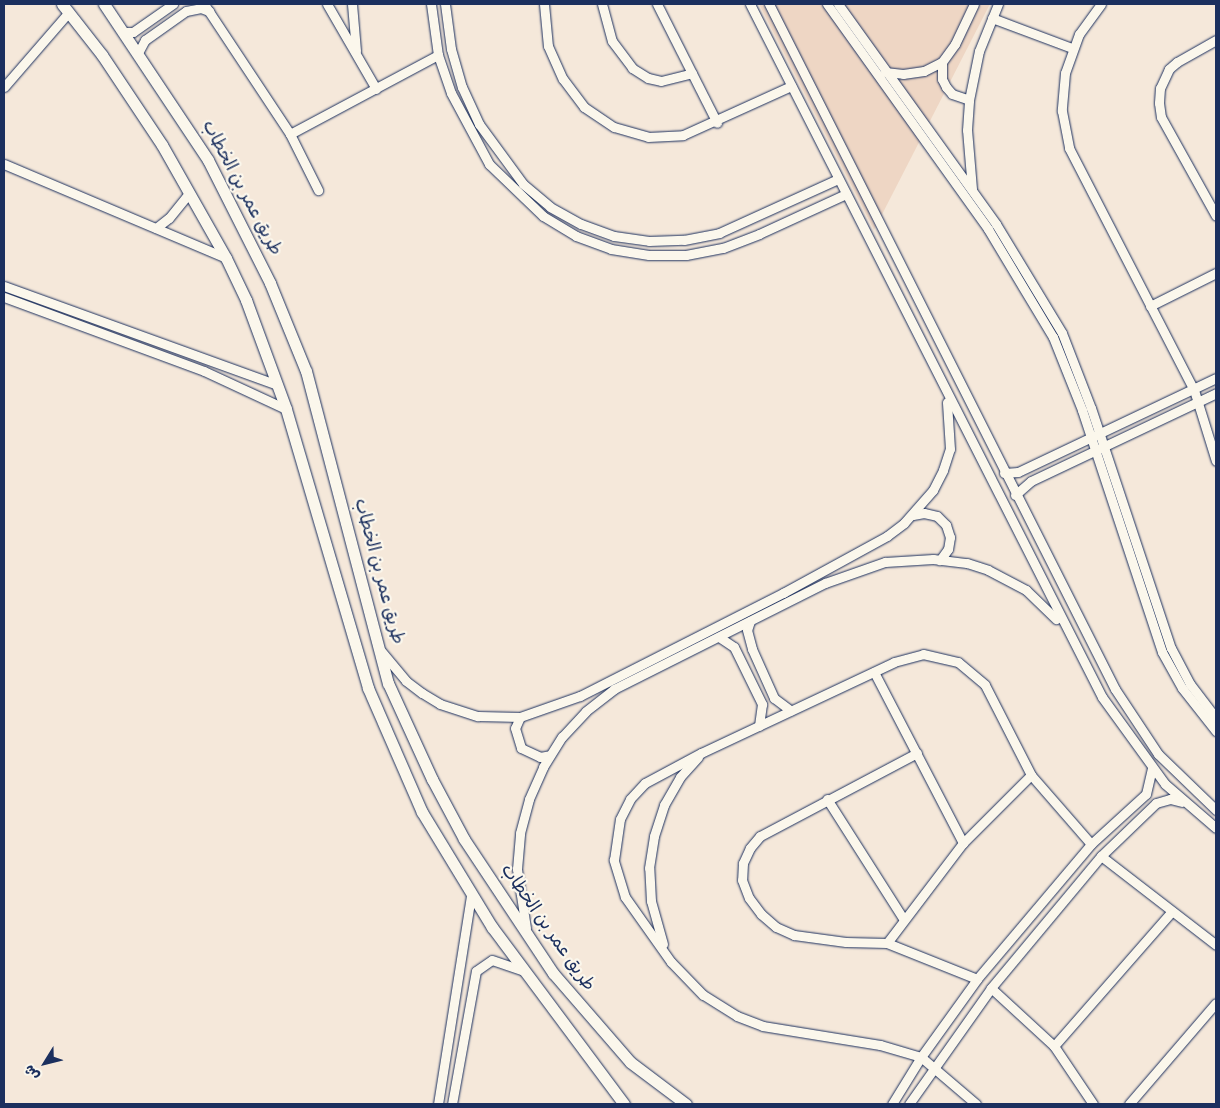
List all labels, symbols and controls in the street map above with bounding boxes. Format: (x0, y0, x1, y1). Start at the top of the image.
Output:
street label: طريق عمر بن الخطاب (195, 118, 285, 260)
street label: طريق عمر بن الخطاب (347, 497, 407, 647)
street label: طريق عمر بن الخطاب (494, 861, 598, 997)
north arrow (20, 1038, 70, 1088)
text: ش (20, 1060, 45, 1084)

